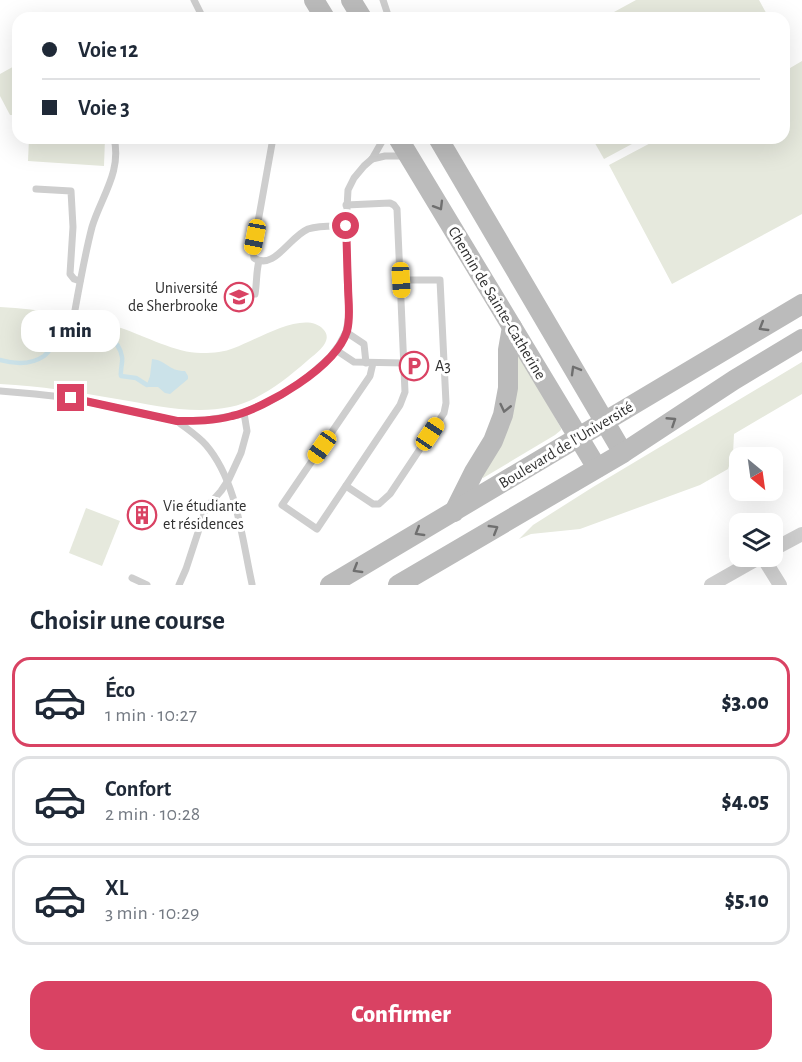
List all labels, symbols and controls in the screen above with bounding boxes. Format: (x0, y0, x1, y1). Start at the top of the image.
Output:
text: Voie 12 (78, 39, 138, 61)
text: Voie 3 (78, 97, 130, 119)
one-way arrow (432, 200, 444, 210)
route start (332, 212, 359, 239)
car (243, 218, 267, 256)
street label: Chemin de Sainte-Catherine (445, 224, 549, 382)
car (391, 262, 411, 298)
place label: Université de Sherbrooke (128, 280, 218, 314)
school or university icon: Université de Sherbrooke (223, 281, 255, 313)
callout: 1 min (22, 311, 121, 353)
one-way arrow (759, 320, 769, 332)
text: 1 min (49, 321, 92, 341)
parking icon: A3 (398, 350, 430, 382)
place label: A3 (435, 358, 451, 374)
one-way arrow (571, 366, 582, 376)
route end (57, 384, 84, 411)
street label: Boulevard de l'Université (496, 399, 636, 491)
one-way arrow (499, 403, 512, 413)
car (412, 414, 448, 454)
one-way arrow (665, 417, 676, 428)
car (304, 427, 340, 467)
north arrow (729, 447, 783, 501)
map controls (729, 447, 783, 567)
place label: Vie étudiante et résidences (163, 498, 246, 532)
building icon: Vie étudiante et résidences (126, 499, 158, 531)
button: layers (729, 513, 783, 567)
one-way arrow (415, 525, 425, 537)
one-way arrow (488, 525, 498, 536)
one-way arrow (353, 562, 363, 573)
text: Choisir une course (30, 607, 225, 634)
icon: car (33, 675, 87, 729)
text: Éco (105, 679, 135, 701)
text: $3.00 (721, 691, 769, 713)
text: 1 min · 10:27 (105, 705, 197, 725)
icon: car (33, 774, 87, 828)
text: Confort (105, 778, 171, 800)
text: $4.05 (722, 790, 769, 812)
text: 2 min · 10:28 (105, 804, 200, 824)
icon: car (33, 873, 87, 927)
text: XL (105, 877, 128, 899)
text: $5.10 (725, 889, 769, 911)
text: 3 min · 10:29 (105, 903, 199, 923)
button: Confirmer (30, 981, 772, 1050)

